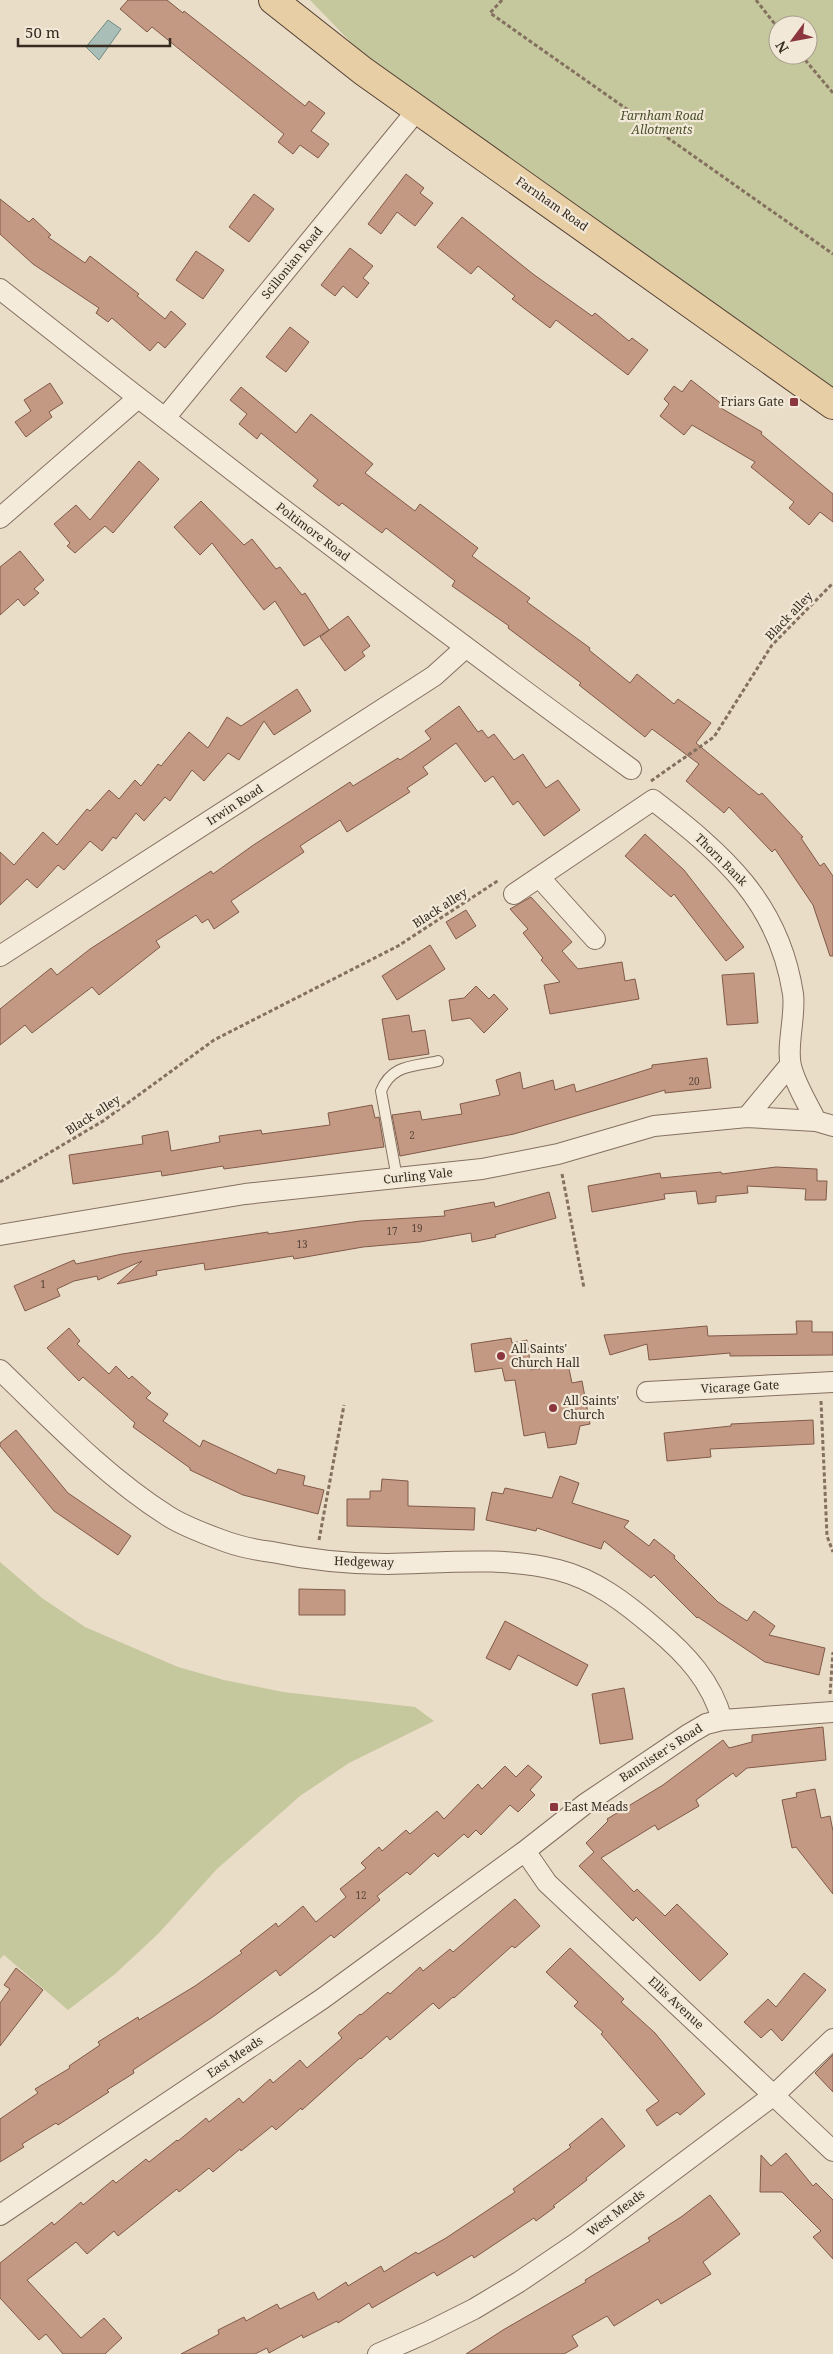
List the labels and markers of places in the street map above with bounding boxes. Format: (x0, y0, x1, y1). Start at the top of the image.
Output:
place label: Friars Gate (721, 393, 784, 410)
marker: Friars Gate (788, 396, 800, 408)
place label: All Saints' Church Hall (511, 1340, 580, 1371)
marker: All Saints' Church Hall (495, 1350, 507, 1362)
place label: All Saints' Church (563, 1392, 619, 1423)
marker: All Saints' Church (547, 1402, 559, 1414)
place label: East Meads (564, 1798, 628, 1815)
marker: East Meads (548, 1801, 560, 1813)

